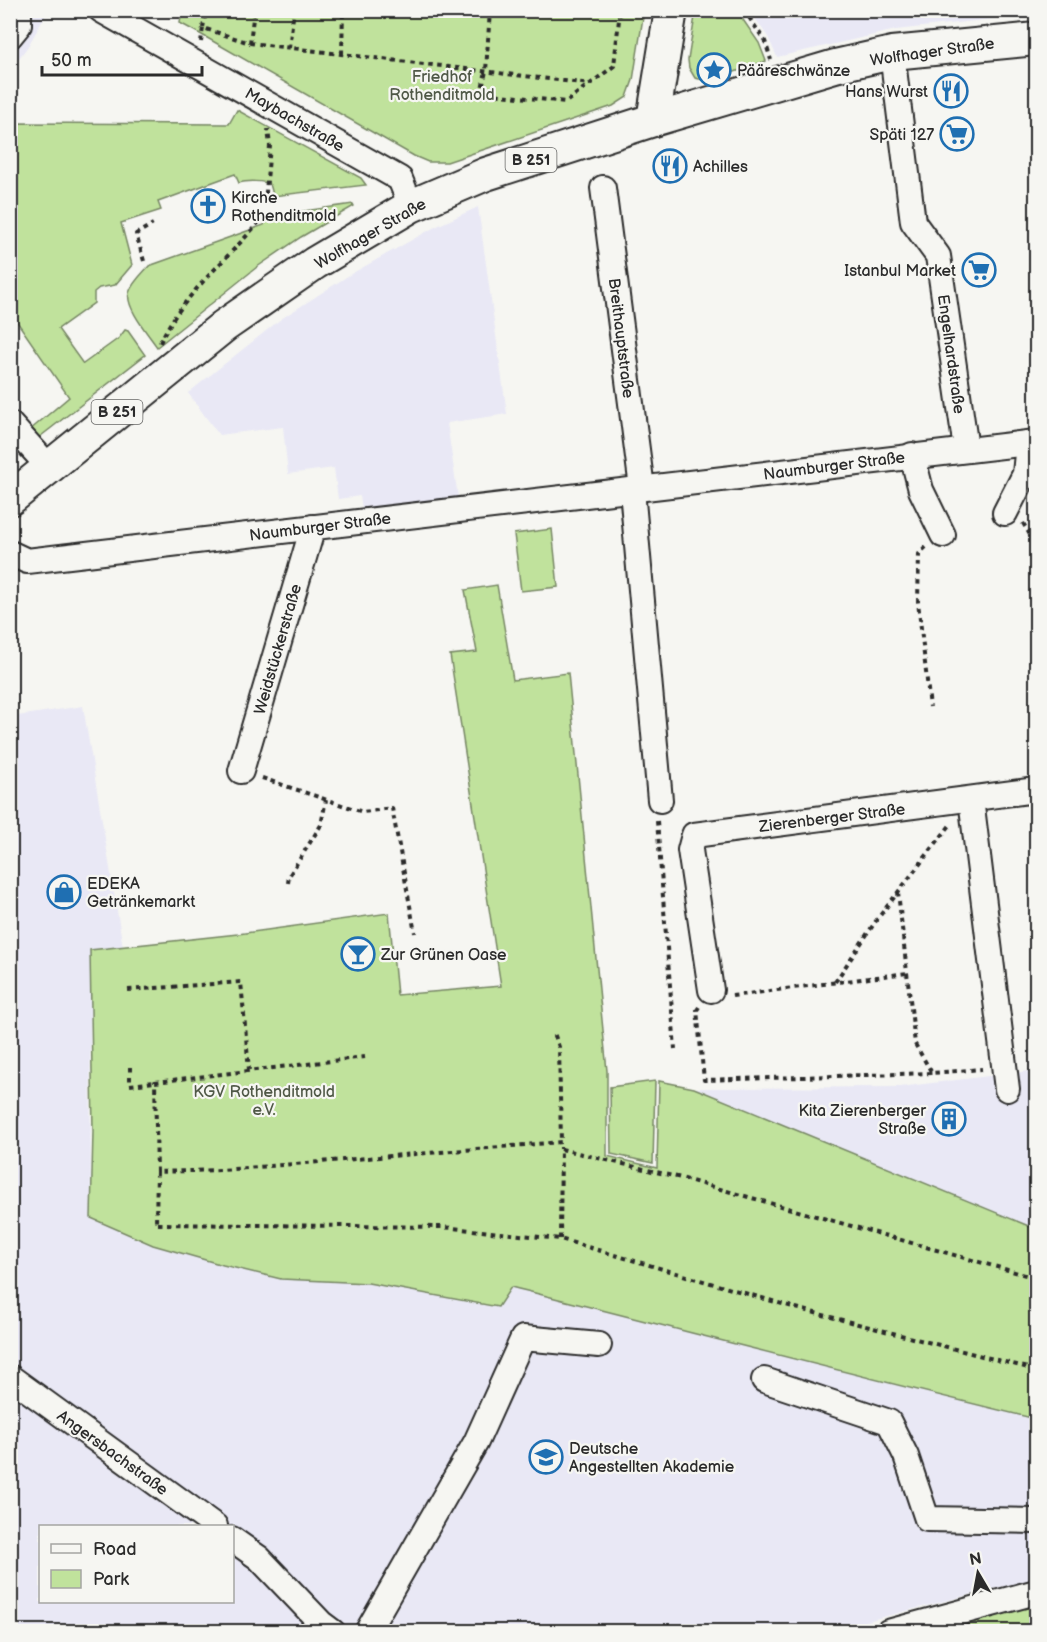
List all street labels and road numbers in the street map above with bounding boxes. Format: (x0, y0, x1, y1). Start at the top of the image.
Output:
street label: Wolfhager Straße (869, 34, 996, 71)
street label: Maybachstraße (241, 84, 348, 157)
road number: B 251 (506, 148, 556, 172)
street label: Wolfhager Straße (312, 195, 430, 274)
street label: Breithauptstraße (604, 277, 637, 400)
street label: Engelhardstraße (933, 293, 968, 416)
road number: B 251 (92, 400, 142, 424)
street label: Naumburger Straße (762, 448, 907, 485)
street label: Naumburger Straße (248, 509, 393, 546)
street label: Weidstückerstraße (251, 581, 306, 717)
street label: Zierenberger Straße (757, 800, 907, 837)
street label: Angersbachstraße (53, 1407, 172, 1500)

